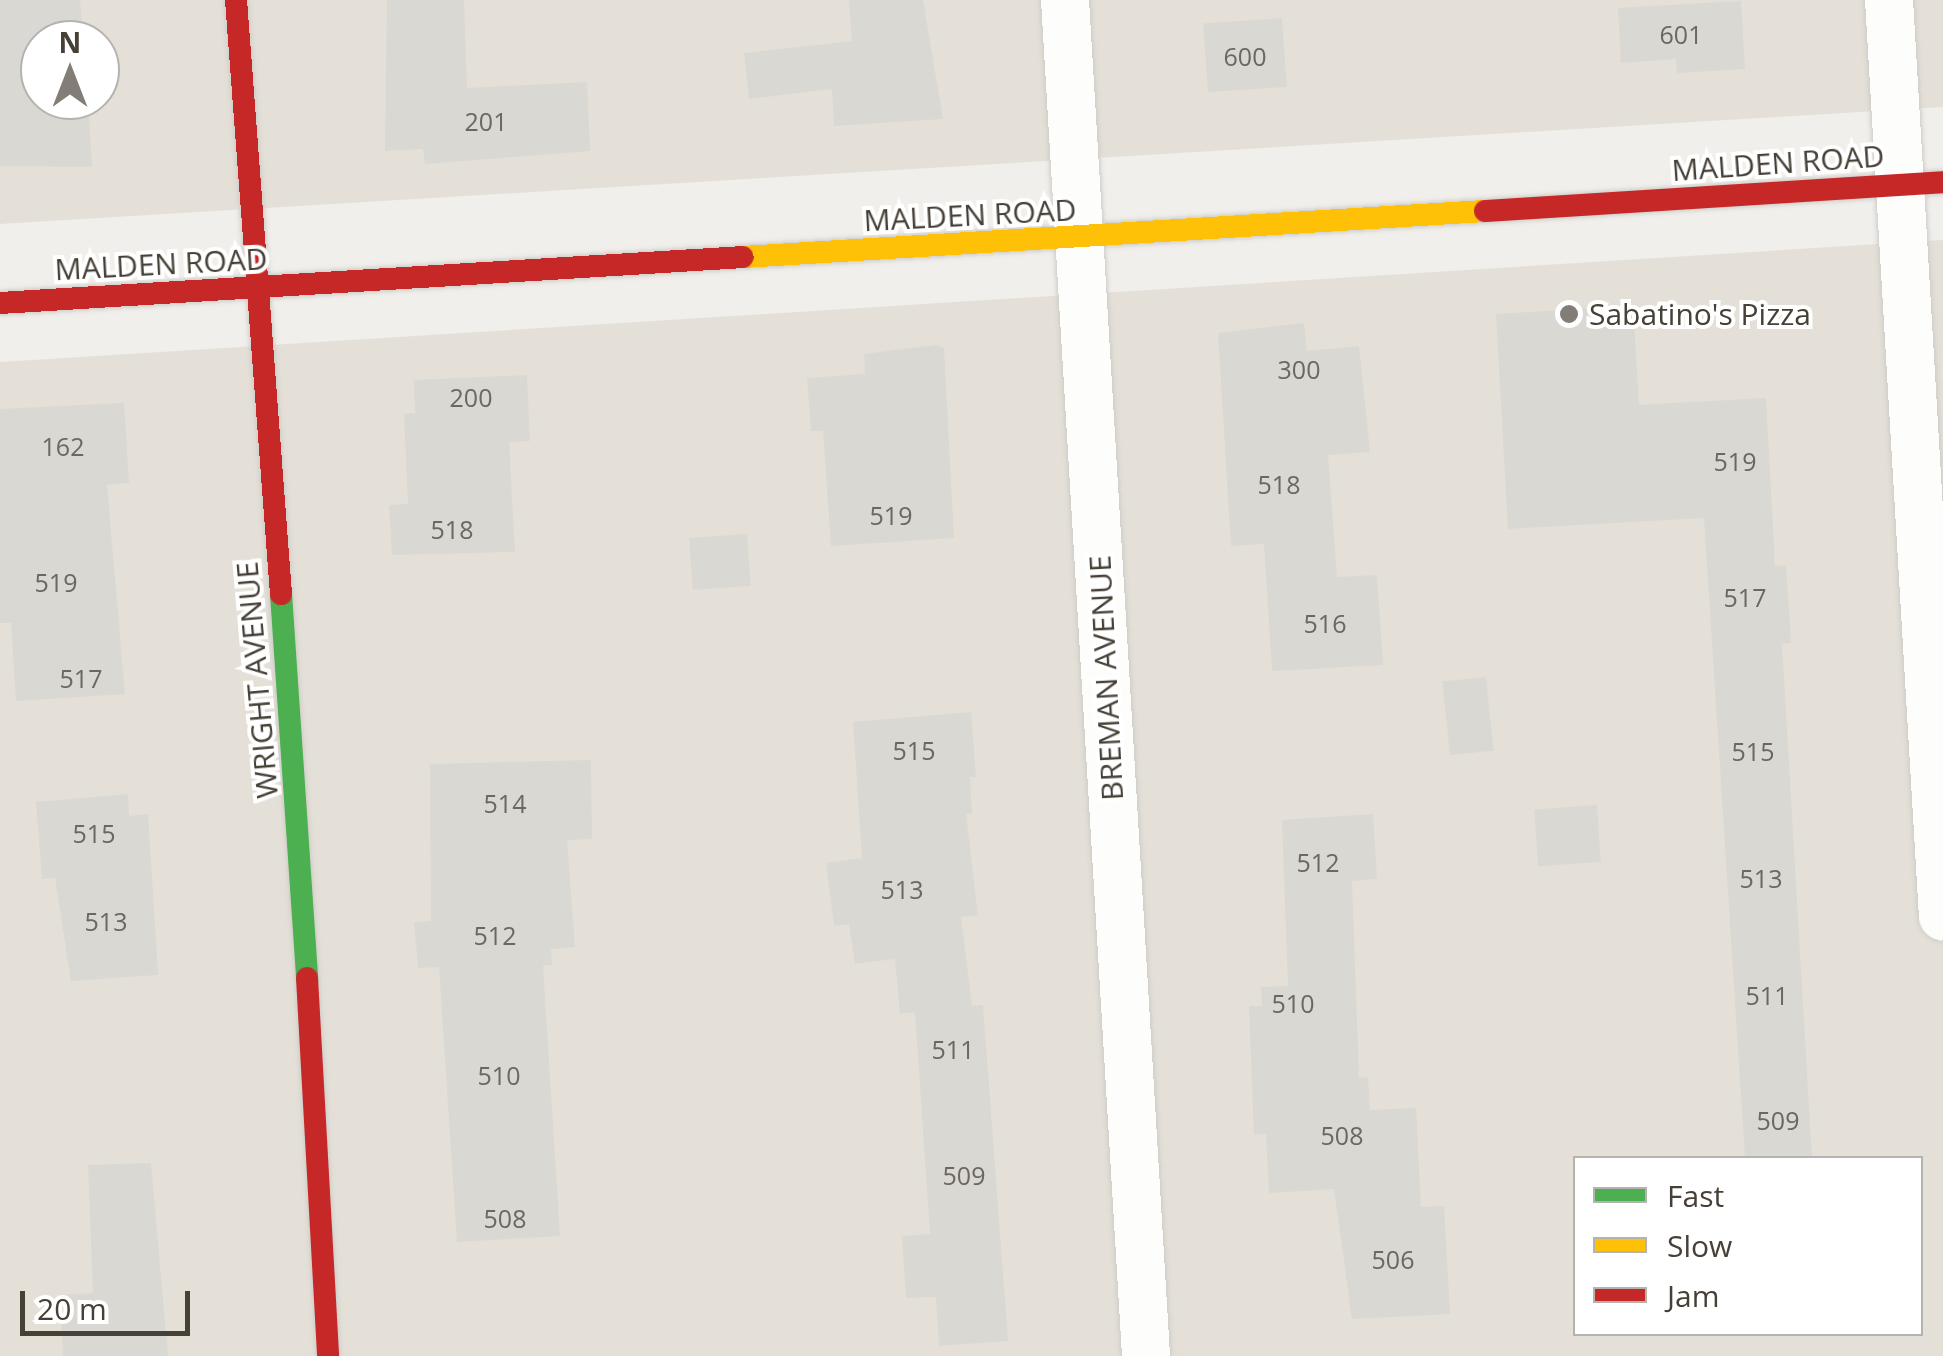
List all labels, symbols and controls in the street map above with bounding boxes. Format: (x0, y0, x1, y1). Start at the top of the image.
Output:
house number: 601 (1660, 19, 1702, 49)
north arrow (20, 20, 120, 120)
text: N (59, 23, 81, 61)
house number: 600 (1224, 41, 1266, 71)
house number: 201 (465, 106, 507, 136)
street label: MALDEN ROAD (1670, 138, 1886, 188)
street label: MALDEN ROAD (863, 191, 1077, 239)
street label: MALDEN ROAD (54, 240, 268, 288)
place label: Sabatino's Pizza (1589, 296, 1811, 332)
marker: Sabatino's Pizza (1558, 303, 1580, 325)
house number: 300 (1278, 354, 1320, 384)
house number: 200 (450, 382, 492, 412)
house number: 162 (42, 431, 84, 461)
house number: 519 (1714, 446, 1756, 476)
house number: 518 (1258, 469, 1300, 499)
house number: 519 (870, 500, 912, 530)
house number: 518 (431, 514, 473, 544)
street label: BREMAN AVENUE (1082, 554, 1130, 802)
street label: WRIGHT AVENUE (229, 560, 285, 800)
house number: 519 (35, 567, 77, 597)
house number: 517 (1724, 582, 1766, 612)
house number: 516 (1304, 608, 1346, 638)
house number: 517 (60, 663, 102, 693)
house number: 515 (893, 735, 935, 765)
house number: 515 (1732, 736, 1774, 766)
house number: 514 (484, 788, 526, 818)
house number: 515 (73, 818, 115, 848)
house number: 512 (1297, 847, 1339, 877)
house number: 513 (1740, 863, 1782, 893)
house number: 513 (881, 874, 923, 904)
house number: 513 (85, 906, 127, 936)
house number: 512 (474, 920, 516, 950)
house number: 511 (1746, 980, 1788, 1010)
house number: 510 (1272, 988, 1314, 1018)
house number: 511 (932, 1034, 974, 1064)
house number: 510 (478, 1060, 520, 1090)
house number: 509 (1757, 1105, 1799, 1135)
house number: 508 (1321, 1120, 1363, 1150)
legend (1573, 1156, 1923, 1336)
house number: 509 (943, 1160, 985, 1190)
text: Fast (1667, 1175, 1724, 1216)
house number: 508 (484, 1203, 526, 1233)
text: Slow (1667, 1225, 1732, 1266)
house number: 506 (1372, 1244, 1414, 1274)
scale bar (25, 1271, 195, 1333)
text: Jam (1667, 1275, 1720, 1316)
text: 20 m (37, 1288, 107, 1329)

